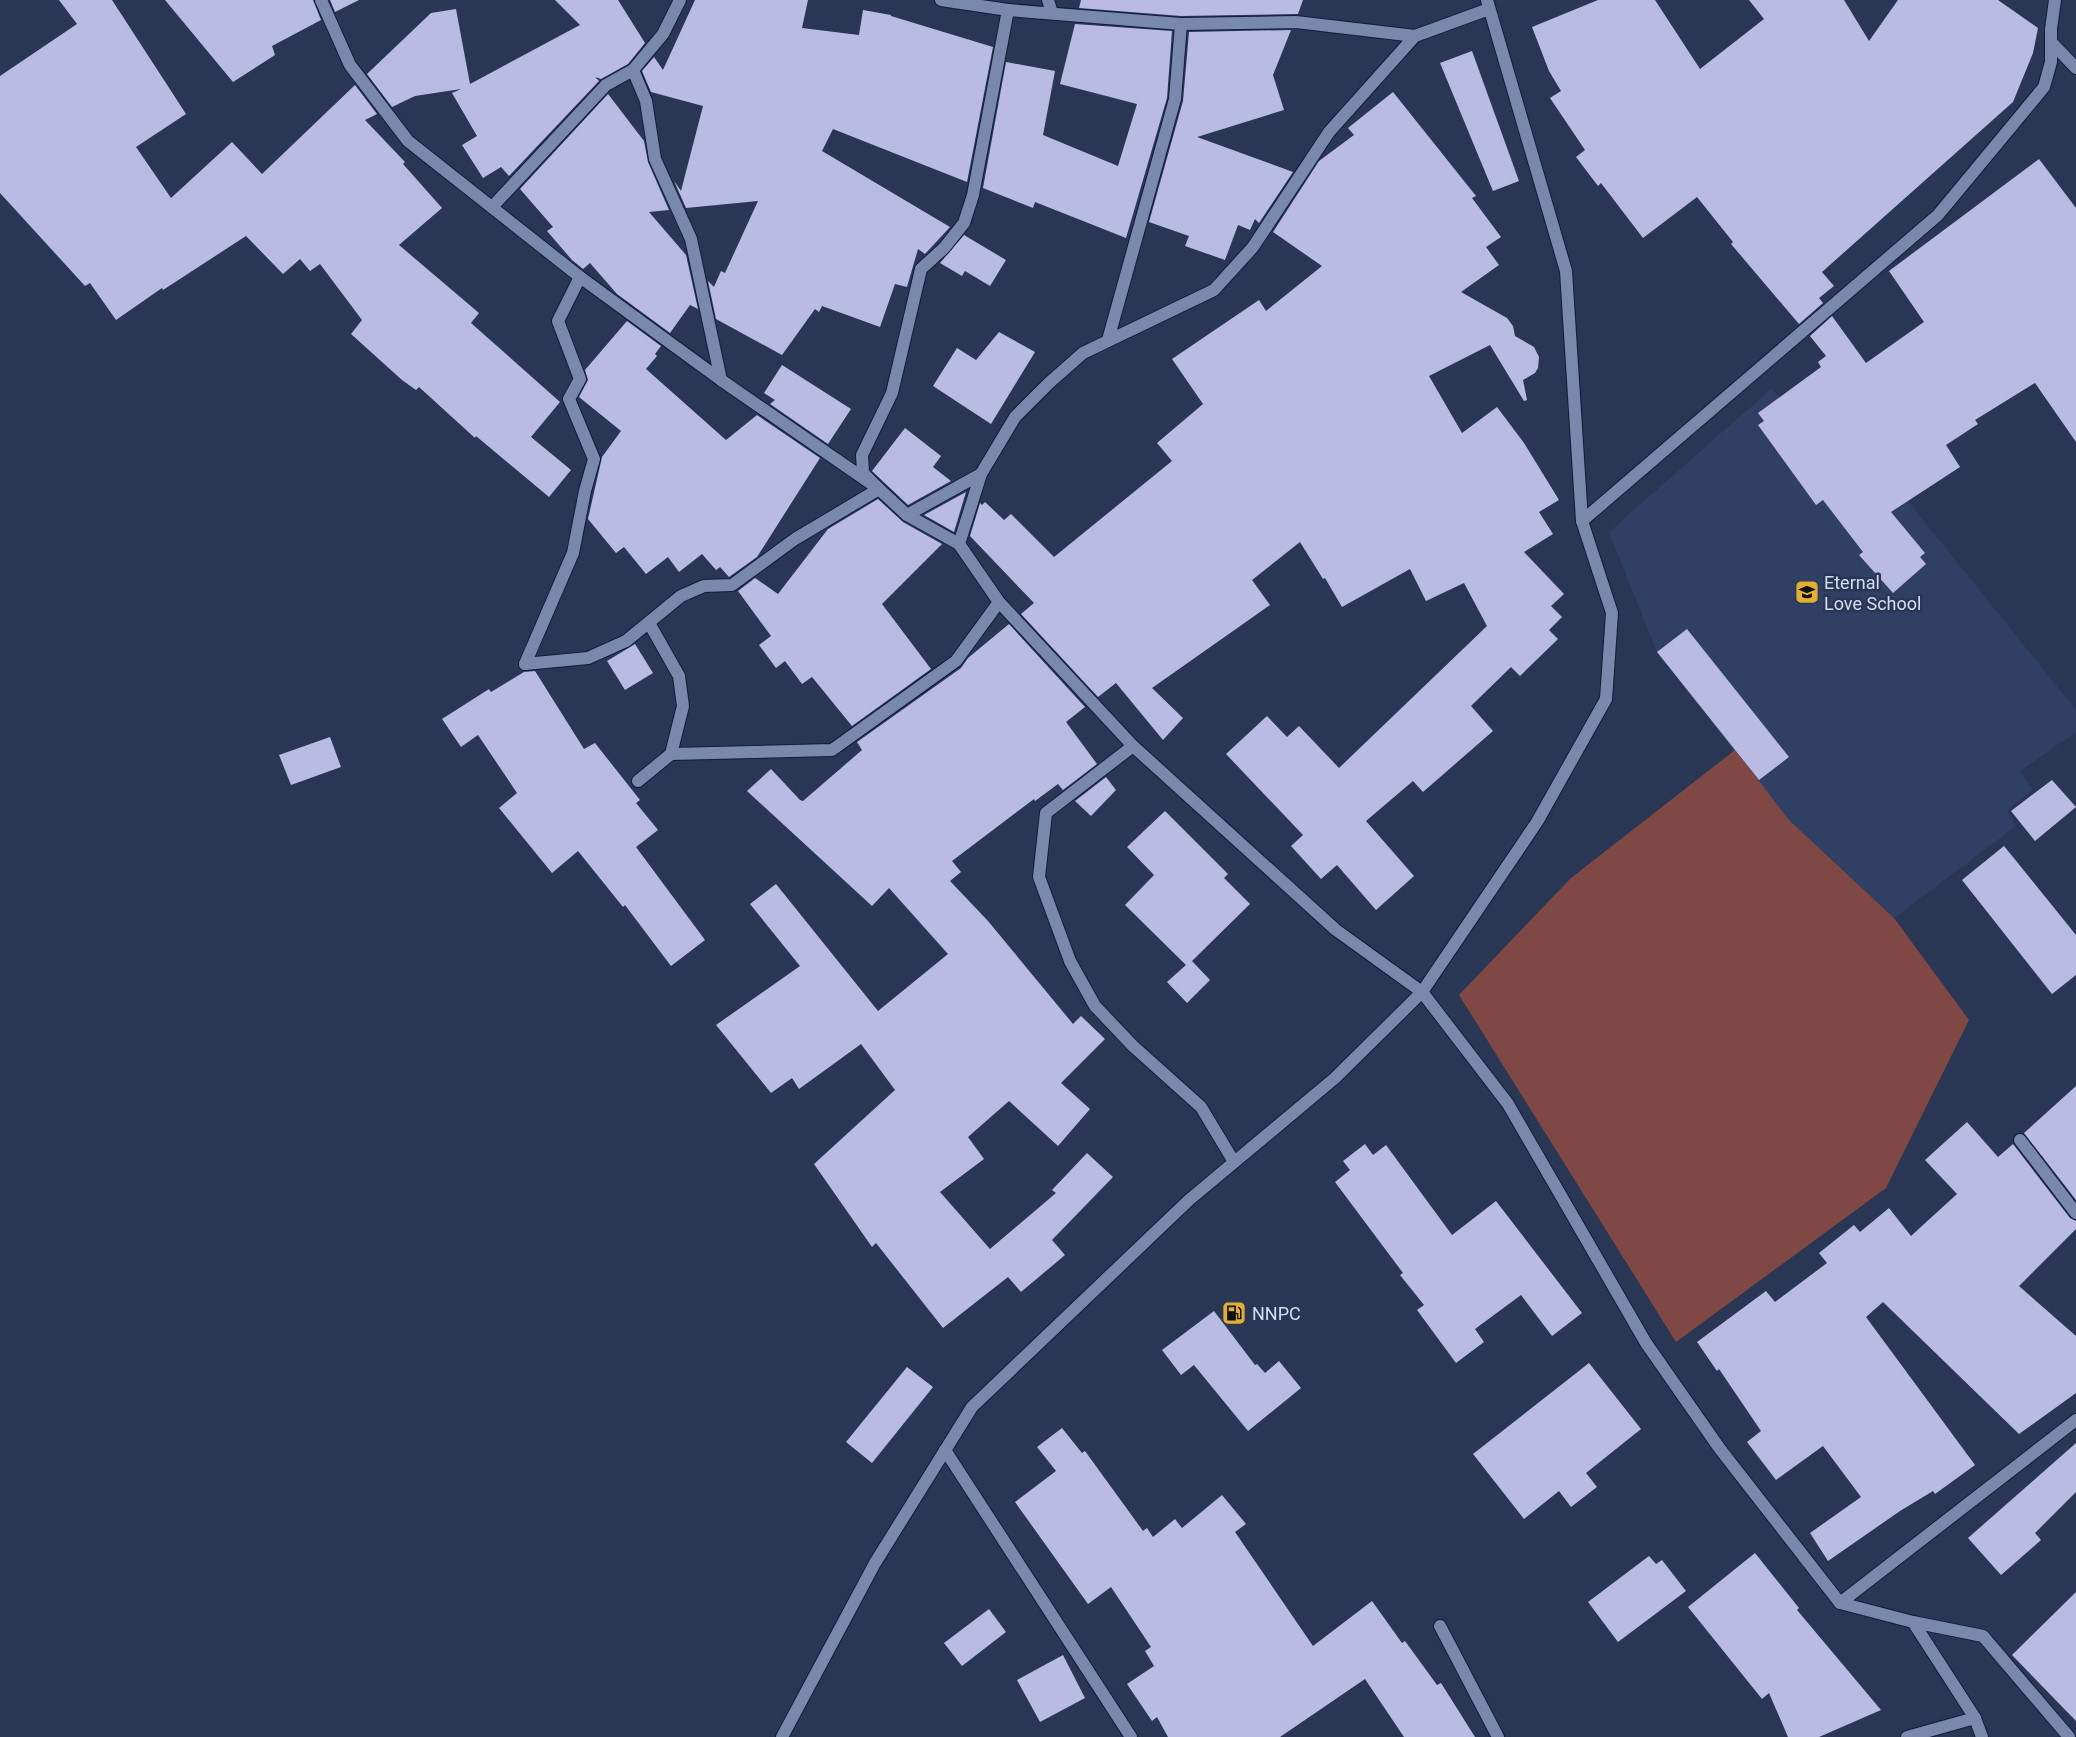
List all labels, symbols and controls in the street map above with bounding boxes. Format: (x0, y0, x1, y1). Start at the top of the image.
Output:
place label: Eternal Love School (1824, 572, 1921, 614)
school or university icon: Eternal Love School (1794, 579, 1820, 605)
fuel station icon: NNPC (1221, 1300, 1247, 1326)
place label: NNPC (1252, 1303, 1301, 1324)

